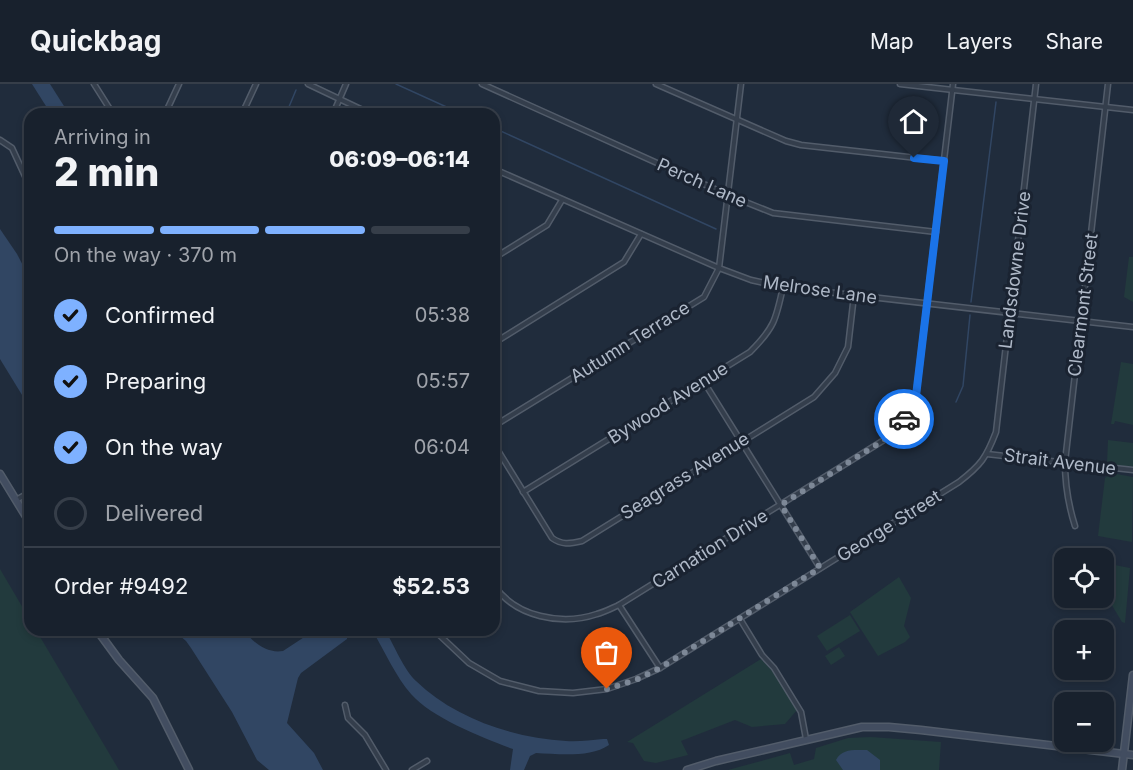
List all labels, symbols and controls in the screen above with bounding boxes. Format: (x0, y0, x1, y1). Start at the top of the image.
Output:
text: Quickbag (30, 24, 161, 58)
text: Map (870, 29, 914, 54)
text: Layers (947, 29, 1013, 54)
text: Share (1046, 29, 1103, 54)
pin (888, 96, 939, 158)
icon: home (897, 105, 930, 138)
text: Arriving in (54, 125, 151, 149)
text: 06:09–06:14 (329, 146, 470, 172)
text: 2 min (54, 148, 159, 195)
street label: Perch Lane (654, 153, 750, 212)
street label: Landsdowne Drive (994, 190, 1035, 350)
street label: Clearmont Street (1063, 232, 1102, 378)
text: On the way · 370 m (54, 243, 237, 267)
street label: Melrose Lane (762, 271, 878, 308)
street label: Autumn Terrace (566, 297, 693, 387)
icon: check (54, 299, 87, 332)
text: Confirmed (105, 302, 215, 328)
text: 05:38 (415, 303, 470, 327)
street label: Bywood Avenue (604, 357, 731, 448)
icon: check (54, 365, 87, 398)
text: Preparing (105, 368, 206, 394)
text: 05:57 (416, 369, 470, 393)
courier (874, 389, 934, 449)
icon: car (888, 403, 921, 436)
street label: Seagrass Avenue (617, 428, 753, 524)
icon: check (54, 431, 87, 464)
text: On the way (105, 434, 223, 460)
text: 06:04 (414, 435, 470, 459)
street label: Strait Avenue (1003, 444, 1117, 479)
street label: George Street (833, 485, 945, 566)
text: Delivered (105, 500, 203, 526)
street label: Carnation Drive (648, 505, 771, 593)
map controls (1054, 548, 1114, 752)
button: locate (1054, 548, 1114, 608)
text: Order #9492 (54, 573, 188, 599)
text: $52.53 (392, 573, 470, 599)
button: + (1054, 620, 1114, 680)
pin (581, 627, 632, 689)
icon: bag (590, 636, 623, 669)
button: − (1054, 692, 1114, 752)

